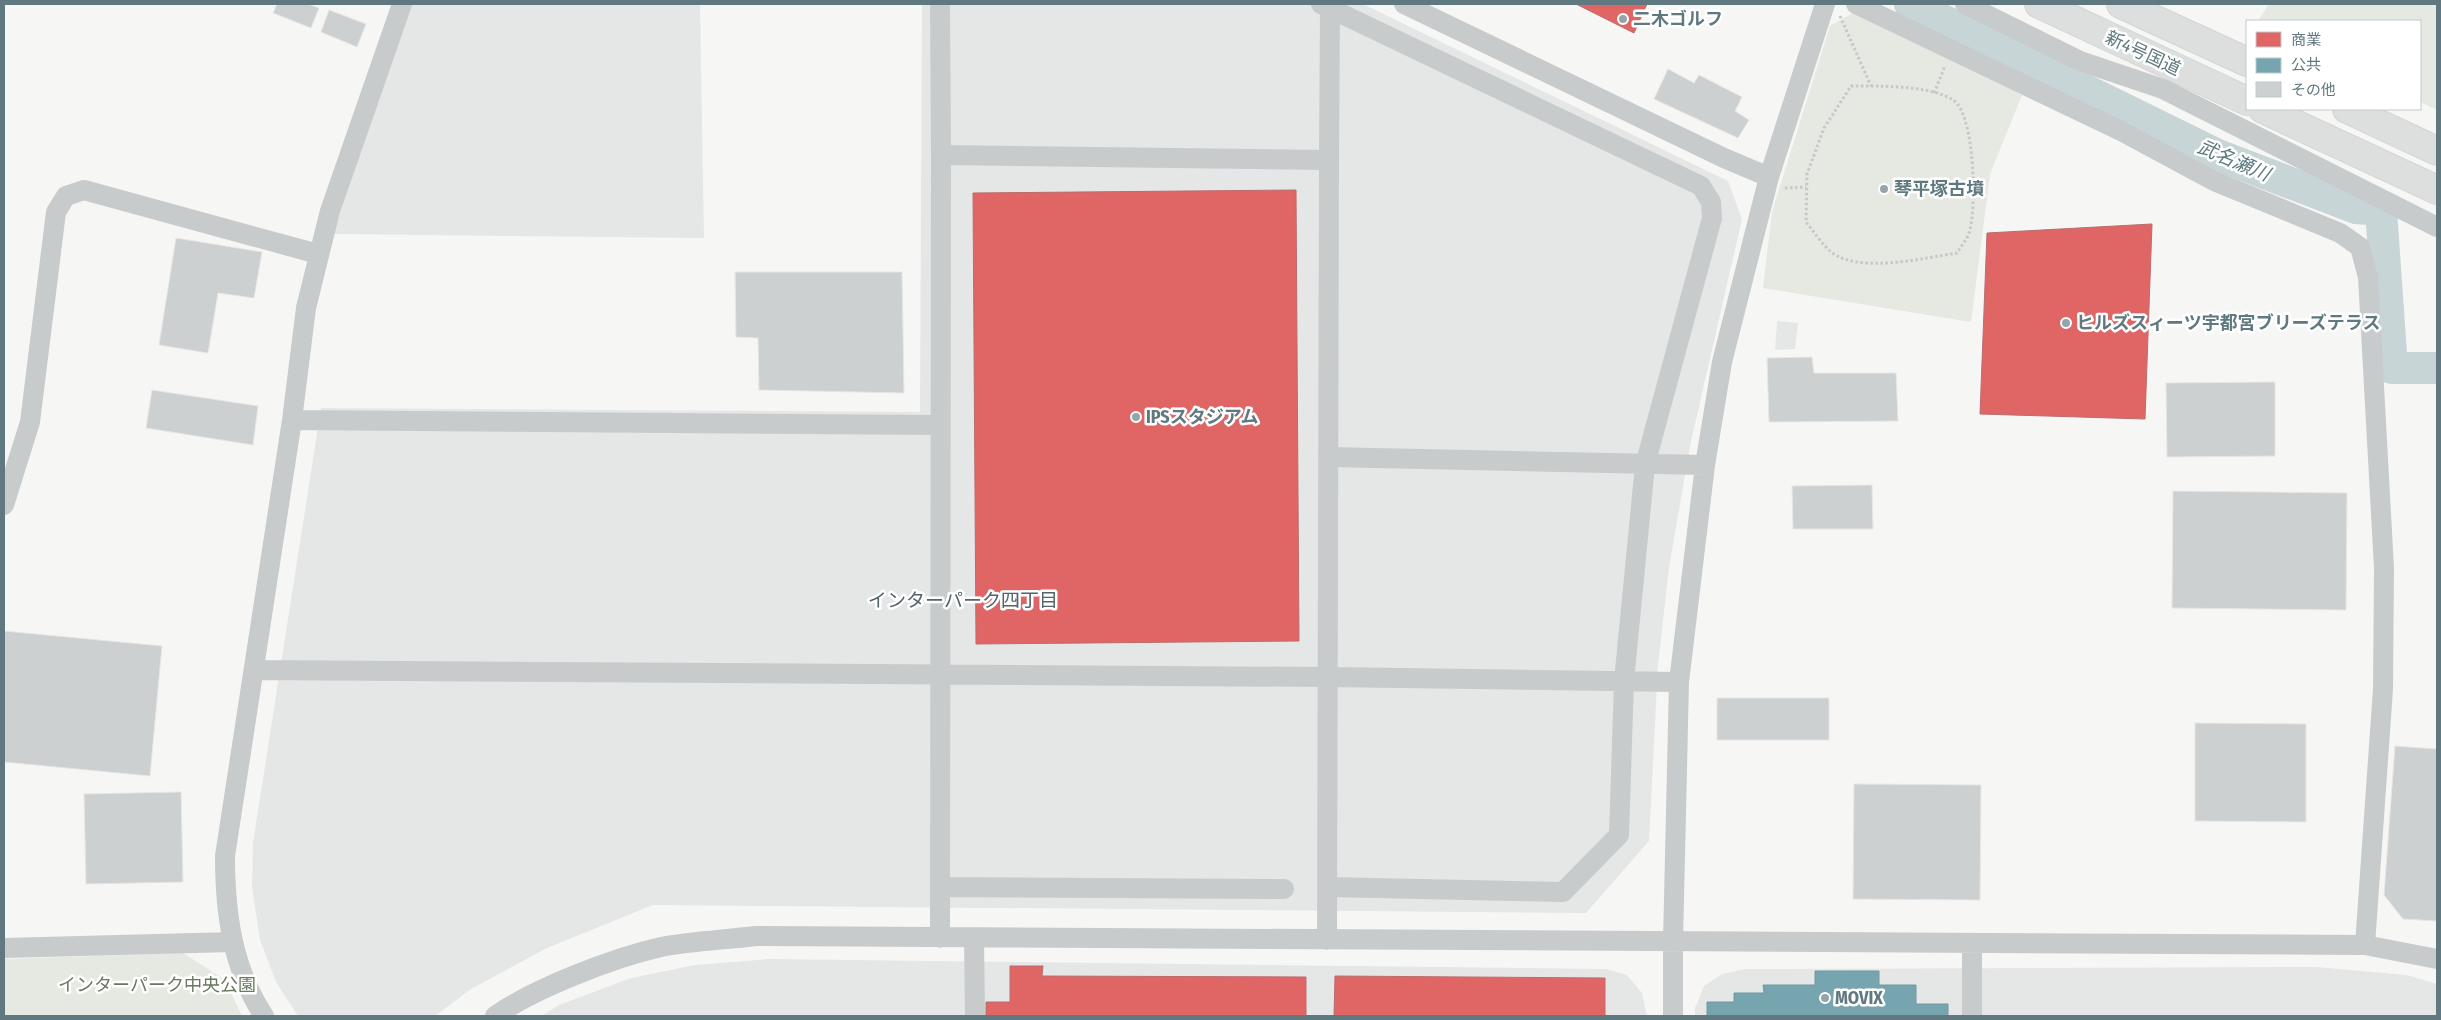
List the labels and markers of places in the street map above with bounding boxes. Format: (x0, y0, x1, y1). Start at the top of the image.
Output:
place label: 二木ゴルフ (1633, 8, 1723, 30)
marker: 二木ゴルフ (1617, 13, 1629, 25)
place label: 琴平塚古墳 (1894, 178, 1984, 200)
marker: 琴平塚古墳 (1878, 183, 1890, 195)
place label: ヒルズスィーツ宇都宮ブリーズテラス (2076, 312, 2380, 334)
marker: ヒルズスィーツ宇都宮ブリーズテラス (2060, 317, 2072, 329)
place label: IPSスタジアム (1146, 406, 1258, 428)
marker: IPSスタジアム (1130, 411, 1142, 423)
place label: MOVIX (1835, 987, 1883, 1009)
marker: MOVIX (1819, 992, 1831, 1004)

